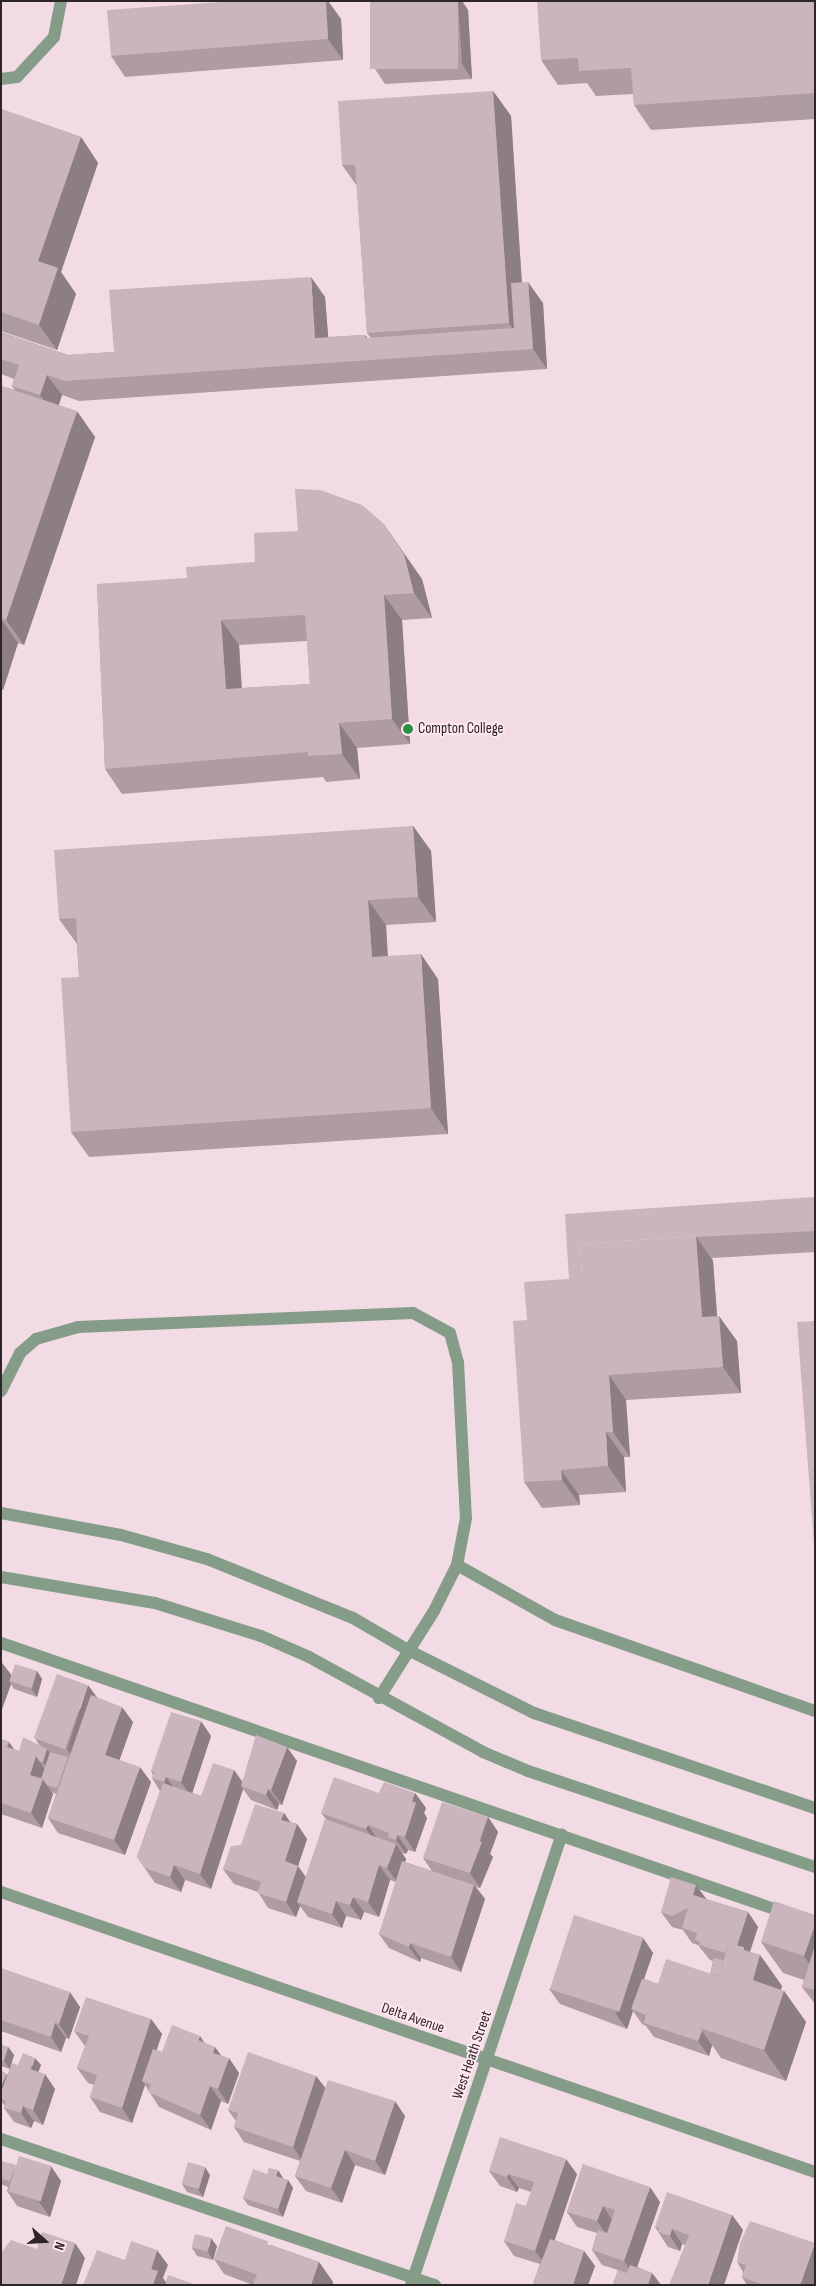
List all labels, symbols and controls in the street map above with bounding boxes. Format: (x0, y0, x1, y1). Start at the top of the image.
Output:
place label: Compton College (418, 720, 504, 738)
marker: Compton College (402, 723, 414, 735)
street label: Delta Avenue (379, 1999, 447, 2037)
street label: West Heath Street (448, 2008, 496, 2102)
north arrow (20, 2216, 70, 2266)
text: N (50, 2240, 69, 2252)

